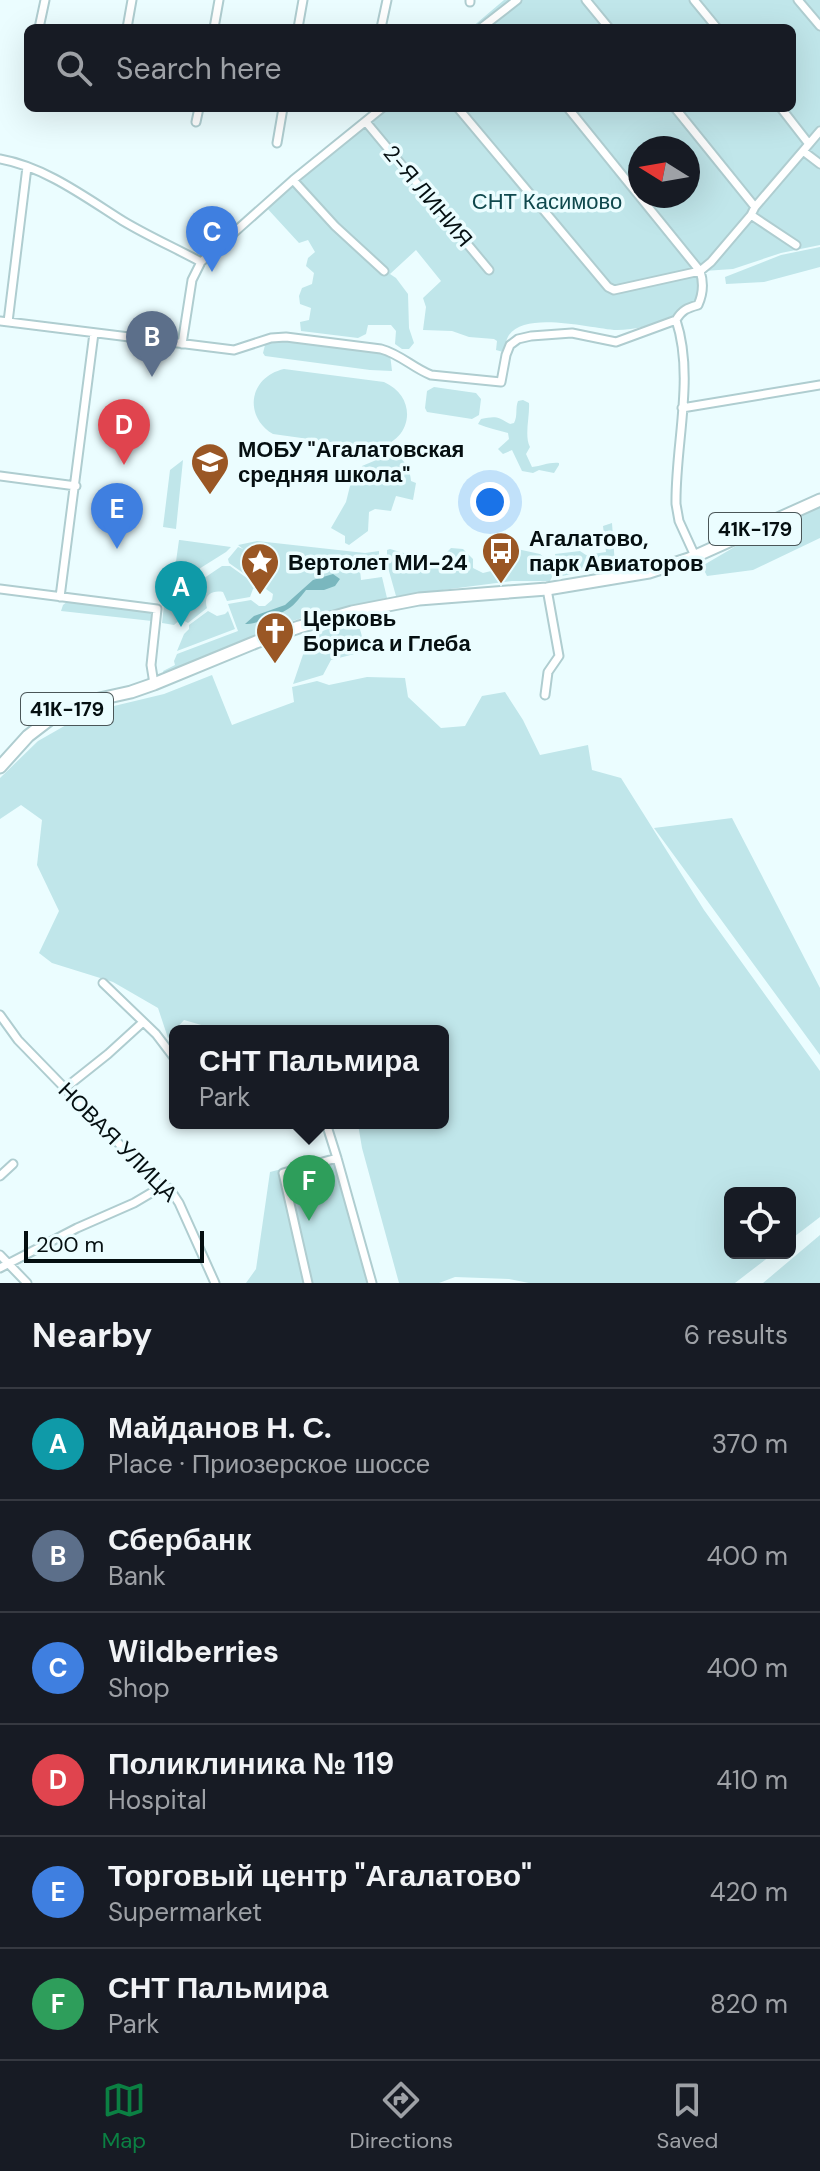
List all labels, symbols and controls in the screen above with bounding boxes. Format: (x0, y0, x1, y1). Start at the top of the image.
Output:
search box (24, 24, 796, 112)
icon: search (52, 46, 96, 90)
text: Search here (116, 49, 282, 88)
north arrow (628, 136, 700, 208)
street label: 2-Я ЛИНИЯ (377, 139, 479, 253)
park label: СНТ Касимово (472, 187, 622, 216)
pin: C (186, 206, 238, 272)
pin: B (126, 311, 178, 377)
pin: D (98, 399, 150, 465)
place label: МОБУ "Агалатовская средняя школа" (238, 435, 464, 489)
school or university icon: МОБУ "Агалатовская средняя школа" (189, 441, 231, 496)
your location (470, 482, 510, 522)
pin: E (91, 483, 143, 549)
road number: 41К-179 (709, 513, 801, 545)
place label: Агалатово, парк Авиаторов (529, 524, 704, 578)
bus stop icon: Агалатово, парк Авиаторов (480, 530, 522, 585)
place icon: Вертолет МИ-24 (239, 541, 281, 596)
place label: Вертолет МИ-24 (288, 548, 468, 577)
pin: A (155, 561, 207, 627)
place label: Церковь Бориса и Глеба (303, 604, 471, 658)
church icon: Церковь Бориса и Глеба (254, 610, 296, 665)
road number: 41К-179 (21, 693, 113, 725)
popup (169, 1025, 449, 1129)
text: СНТ Пальмира (199, 1041, 419, 1080)
street label: НОВАЯ УЛИЦА (52, 1076, 184, 1208)
text: Park (199, 1080, 250, 1114)
pin: F (283, 1155, 335, 1221)
map controls (724, 1187, 796, 1259)
button: locate (724, 1187, 796, 1259)
scale bar (24, 1227, 204, 1263)
text: 200 m (36, 1230, 104, 1259)
text: Nearby (32, 1313, 152, 1358)
text: 6 results (684, 1318, 788, 1352)
text: Майданов Н. С. (108, 1408, 332, 1447)
text: A (49, 1427, 67, 1461)
text: 370 m (712, 1427, 788, 1461)
text: Place · Приозерское шоссе (108, 1447, 430, 1481)
text: Сбербанк (108, 1520, 251, 1559)
text: B (50, 1539, 66, 1573)
text: 400 m (707, 1539, 788, 1573)
text: Bank (108, 1559, 166, 1593)
text: Wildberries (108, 1632, 279, 1671)
text: C (48, 1651, 68, 1685)
text: 400 m (707, 1651, 788, 1685)
text: Shop (108, 1671, 170, 1705)
text: Поликлиника № 119 (108, 1744, 394, 1783)
text: D (49, 1763, 67, 1797)
text: 410 m (716, 1763, 788, 1797)
text: Hospital (108, 1783, 207, 1817)
text: Торговый центр "Агалатово" (108, 1856, 532, 1895)
text: E (50, 1875, 66, 1909)
text: 420 m (710, 1875, 788, 1909)
text: Supermarket (108, 1895, 262, 1929)
text: СНТ Пальмира (108, 1968, 328, 2007)
text: F (51, 1987, 65, 2021)
text: 820 m (710, 1987, 788, 2021)
text: Park (108, 2007, 159, 2041)
tab: Map (102, 2078, 146, 2155)
tab: Directions (350, 2078, 453, 2155)
tab: Saved (657, 2078, 718, 2155)

